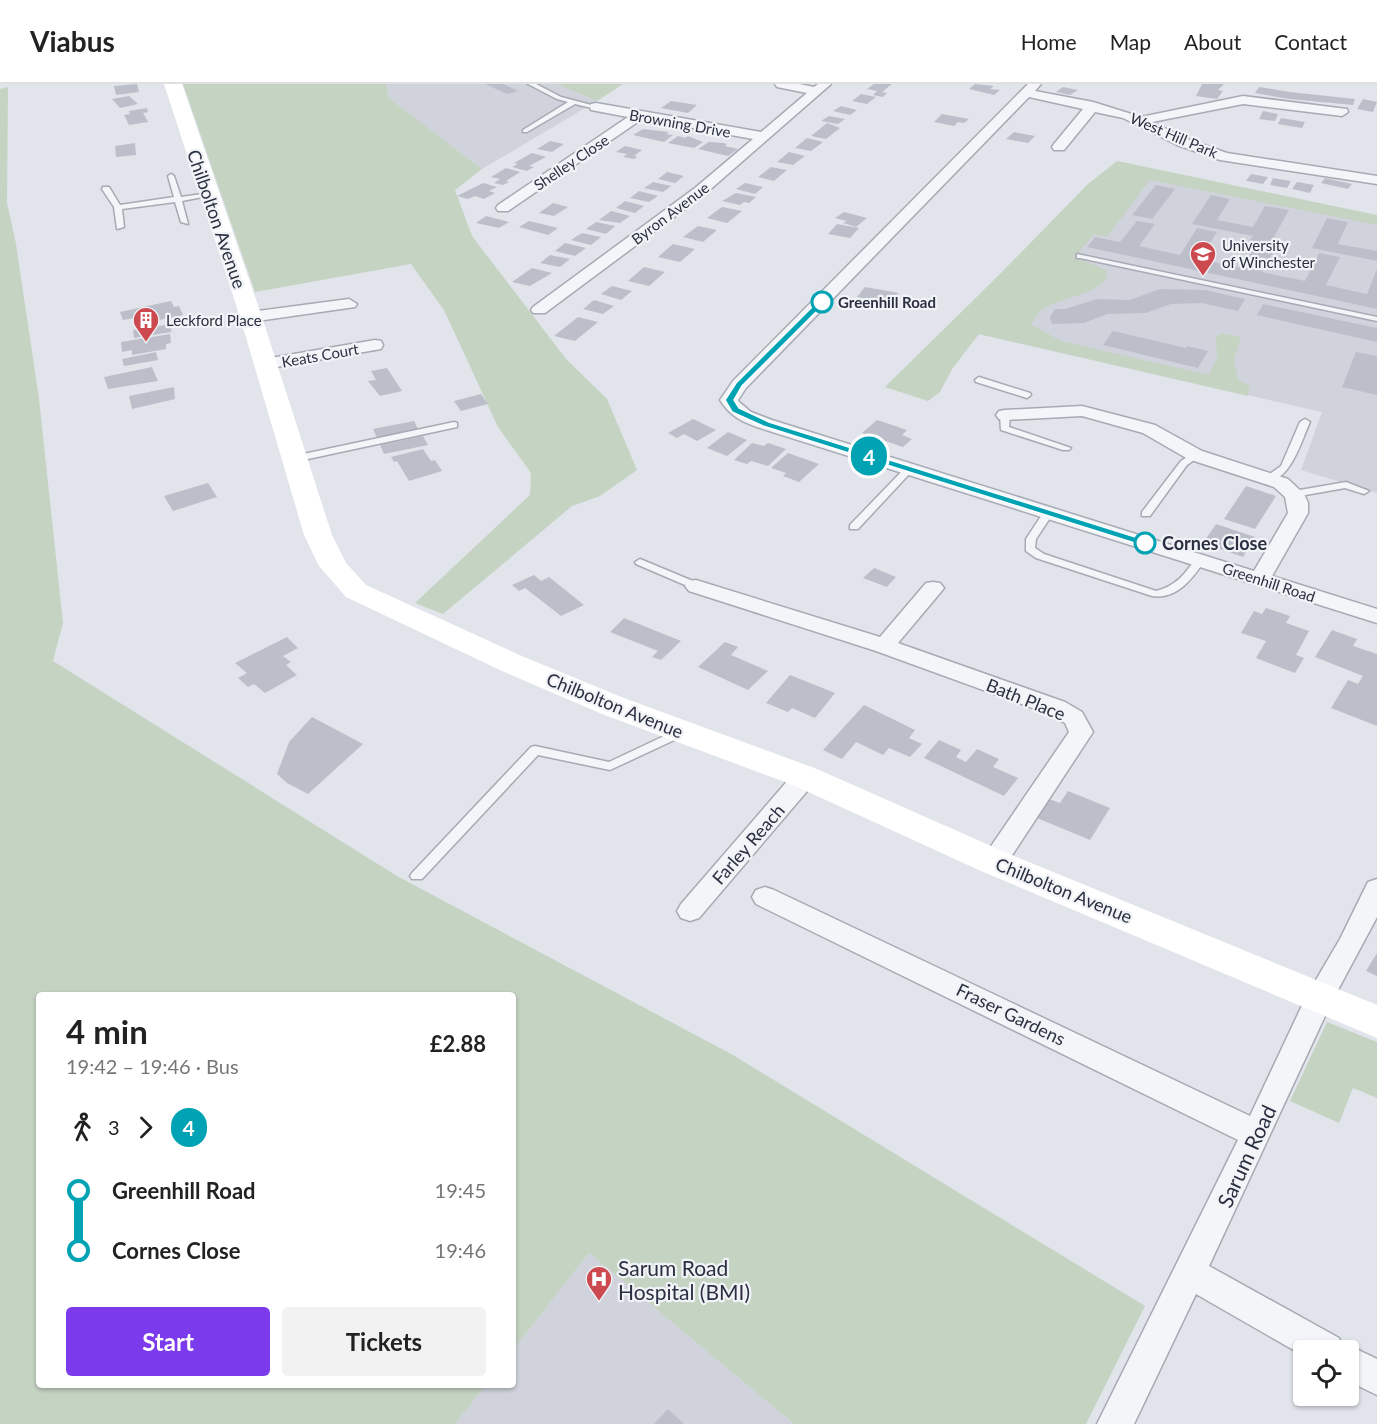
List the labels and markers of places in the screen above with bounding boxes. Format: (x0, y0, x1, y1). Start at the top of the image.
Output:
place label: University of Winchester (1222, 236, 1316, 271)
school or university icon: University of Winchester (1188, 239, 1218, 277)
marker: Greenhill Road (811, 291, 833, 313)
place label: Greenhill Road (838, 293, 936, 311)
building icon: Leckford Place (131, 305, 161, 343)
place label: Leckford Place (166, 311, 262, 329)
marker: Cornes Close (1134, 532, 1156, 554)
place label: Cornes Close (1162, 532, 1267, 554)
place label: Sarum Road Hospital (BMI) (618, 1255, 750, 1304)
hospital icon: Sarum Road Hospital (BMI) (584, 1264, 614, 1302)

